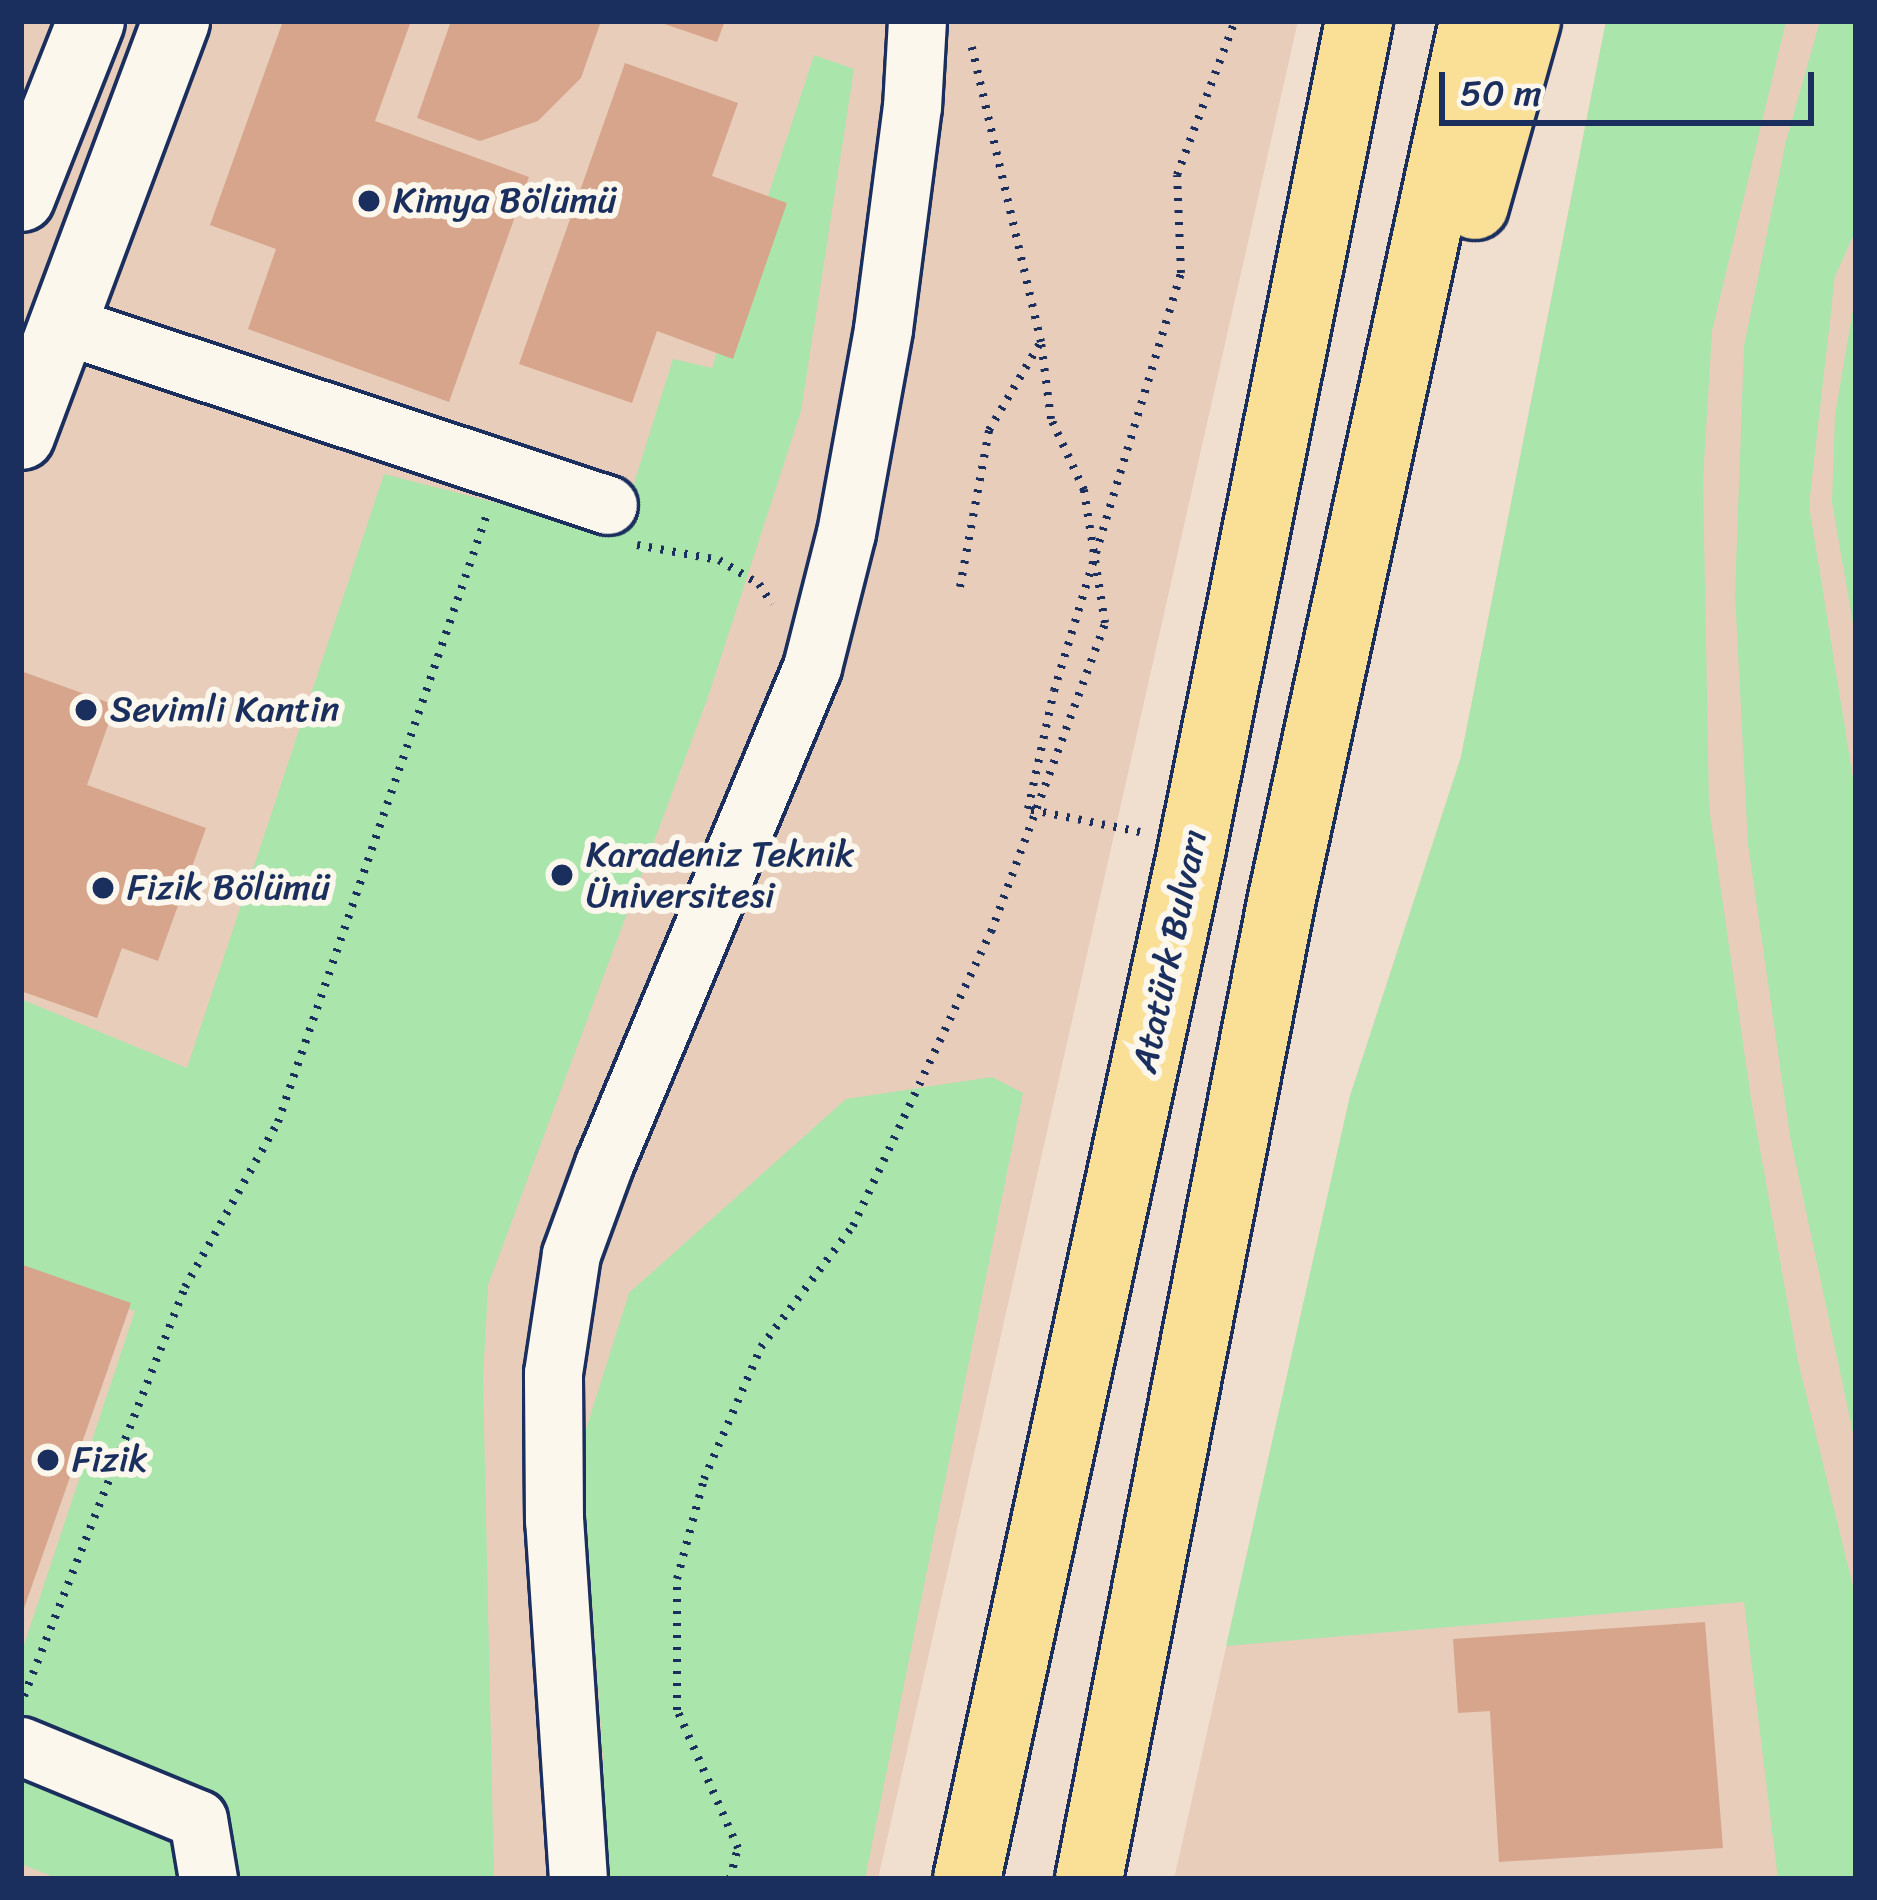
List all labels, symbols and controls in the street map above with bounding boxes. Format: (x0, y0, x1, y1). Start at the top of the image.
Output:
scale bar (1445, 48, 1820, 122)
text: 50 m (1460, 61, 1542, 125)
place label: Kimya Bölümü (393, 179, 616, 223)
marker: Kimya Bölümü (356, 188, 382, 214)
place label: Sevimli Kantin (110, 688, 340, 732)
marker: Sevimli Kantin (73, 697, 99, 723)
street label: Atatürk Bulvarı (1123, 825, 1217, 1077)
place label: Karadeniz Teknik Üniversitesi (586, 832, 854, 917)
marker: Karadeniz Teknik Üniversitesi (549, 862, 575, 888)
place label: Fizik Bölümü (127, 866, 330, 910)
marker: Fizik Bölümü (90, 875, 116, 901)
place label: Fizik (72, 1438, 148, 1482)
marker: Fizik (35, 1447, 61, 1473)

